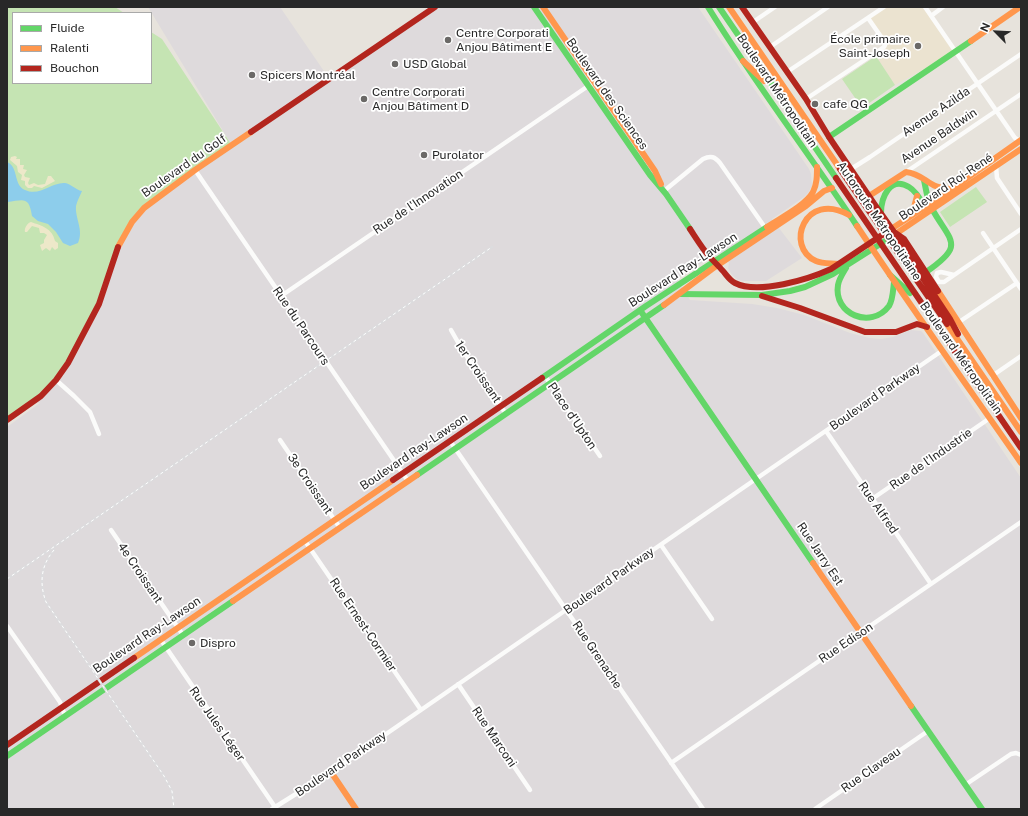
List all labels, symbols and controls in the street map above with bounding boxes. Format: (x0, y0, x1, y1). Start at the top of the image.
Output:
legend (12, 12, 152, 84)
north arrow (976, 12, 1016, 52)
text: Fluide (50, 21, 85, 35)
text: N (978, 21, 992, 33)
place label: Centre Corporati Anjou Bâtiment E (456, 26, 552, 54)
street label: Boulevard Métropolitain (734, 31, 820, 151)
place label: École primaire Saint-Joseph (830, 32, 910, 60)
marker: Centre Corporati Anjou Bâtiment E (443, 35, 453, 45)
street label: Boulevard des Sciences (563, 36, 651, 152)
text: Ralenti (50, 41, 89, 55)
marker: École primaire Saint-Joseph (913, 41, 923, 51)
place label: USD Global (403, 57, 467, 71)
marker: USD Global (390, 59, 400, 69)
text: Bouchon (50, 61, 99, 75)
place label: Spicers Montréal (260, 68, 355, 82)
marker: Spicers Montréal (247, 70, 257, 80)
street label: Avenue Azilda (899, 84, 973, 140)
place label: Centre Corporati Anjou Bâtiment D (372, 85, 469, 113)
marker: Centre Corporati Anjou Bâtiment D (359, 94, 369, 104)
place label: cafe QG (823, 97, 868, 111)
marker: cafe QG (810, 99, 820, 109)
street label: Avenue Baldwin (898, 105, 980, 167)
street label: Boulevard du Golf (139, 131, 229, 201)
place label: Purolator (432, 148, 484, 162)
marker: Purolator (419, 150, 429, 160)
street label: Boulevard Roi-René (896, 150, 996, 224)
street label: Autoroute Métropolitaine (834, 159, 924, 283)
street label: Rue de l'Innovation (370, 167, 466, 237)
street label: Boulevard Ray-Lawson (626, 229, 740, 311)
street label: Rue du Parcours (269, 284, 333, 368)
street label: Boulevard Métropolitain (917, 299, 1005, 417)
street label: 1er Croissant (452, 338, 504, 406)
street label: Boulevard Parkway (827, 360, 923, 434)
street label: Place d'Upton (544, 380, 600, 452)
street label: Boulevard Ray-Lawson (357, 411, 471, 493)
street label: Rue de l'Industrie (887, 425, 975, 493)
street label: 3e Croissant (284, 451, 336, 517)
street label: Rue Alfred (855, 479, 901, 537)
street label: Rue Jarry Est (794, 520, 846, 588)
street label: 4e Croissant (114, 540, 166, 606)
street label: Boulevard Parkway (561, 544, 657, 618)
street label: Rue Ernest-Cormier (326, 575, 400, 675)
street label: Boulevard Ray-Lawson (90, 594, 204, 676)
street label: Rue Grenache (569, 618, 625, 692)
street label: Rue Edison (816, 620, 876, 666)
place label: Dispro (200, 636, 236, 650)
marker: Dispro (187, 638, 197, 648)
street label: Rue Jules Léger (186, 684, 248, 764)
street label: Rue Marconi (469, 704, 519, 770)
street label: Boulevard Parkway (293, 728, 389, 800)
street label: Rue Claveau (839, 744, 903, 796)

